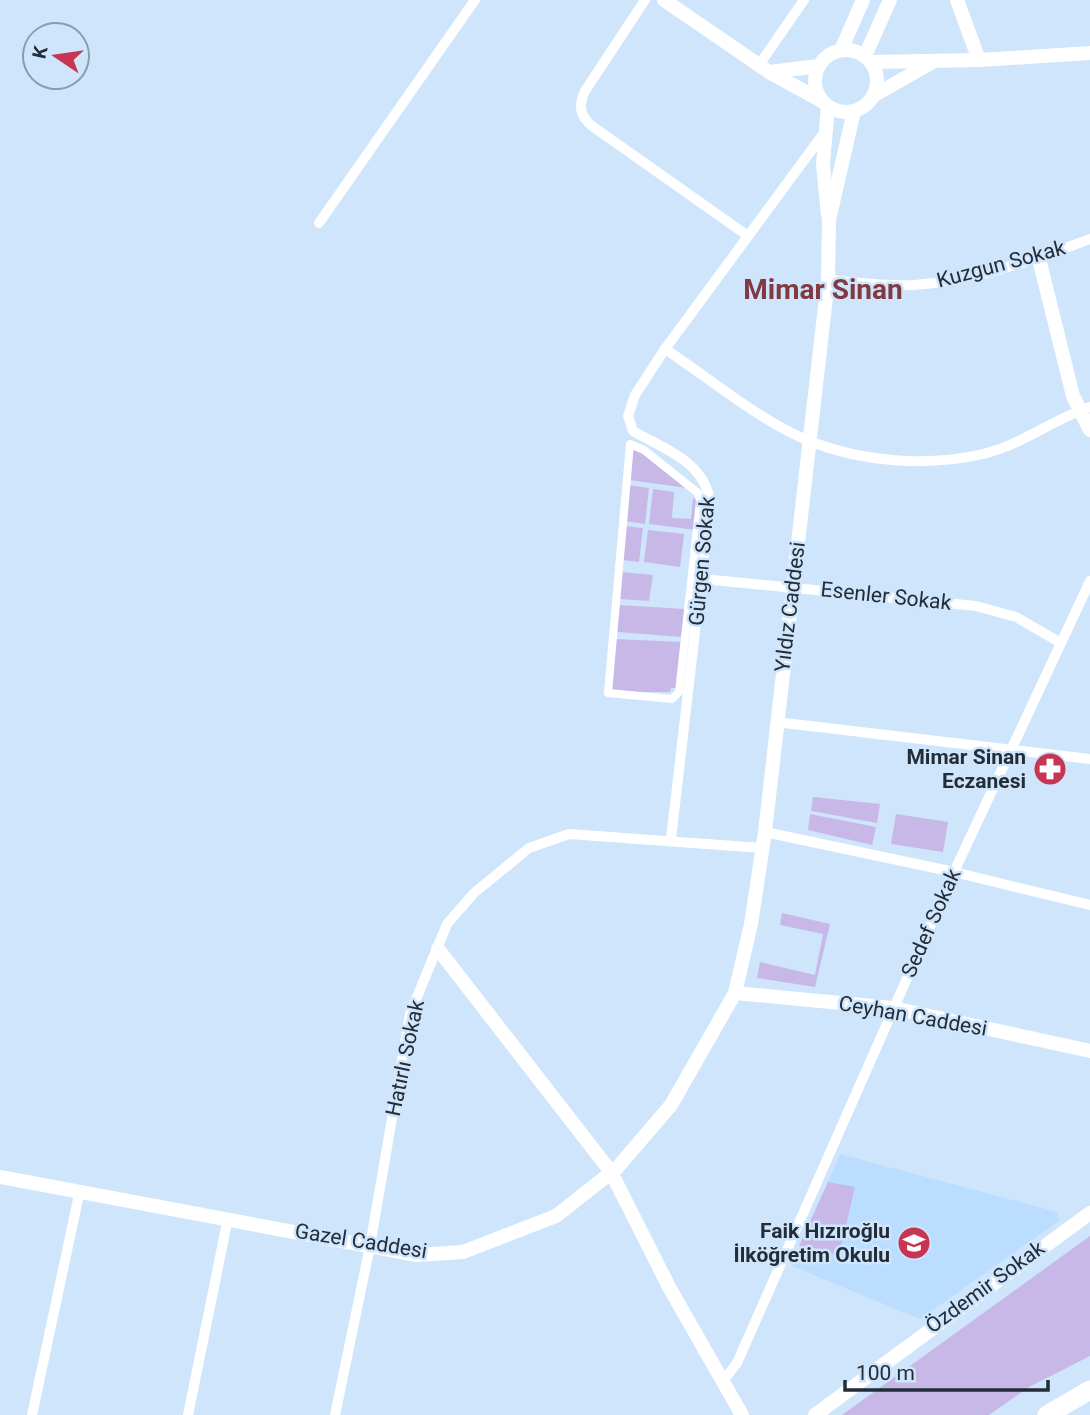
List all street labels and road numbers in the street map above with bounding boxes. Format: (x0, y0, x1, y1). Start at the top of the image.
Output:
street label: Kuzgun Sokak (934, 235, 1068, 293)
street label: Gürgen Sokak (684, 495, 720, 627)
street label: Yıldız Caddesi (770, 540, 810, 674)
street label: Esenler Sokak (819, 577, 953, 615)
street label: Sedef Sokak (896, 865, 966, 981)
street label: Ceyhan Caddesi (837, 991, 989, 1041)
street label: Hatırlı Sokak (381, 997, 429, 1118)
street label: Gazel Caddesi (293, 1219, 429, 1263)
street label: Özdemir Sokak (921, 1236, 1049, 1338)

